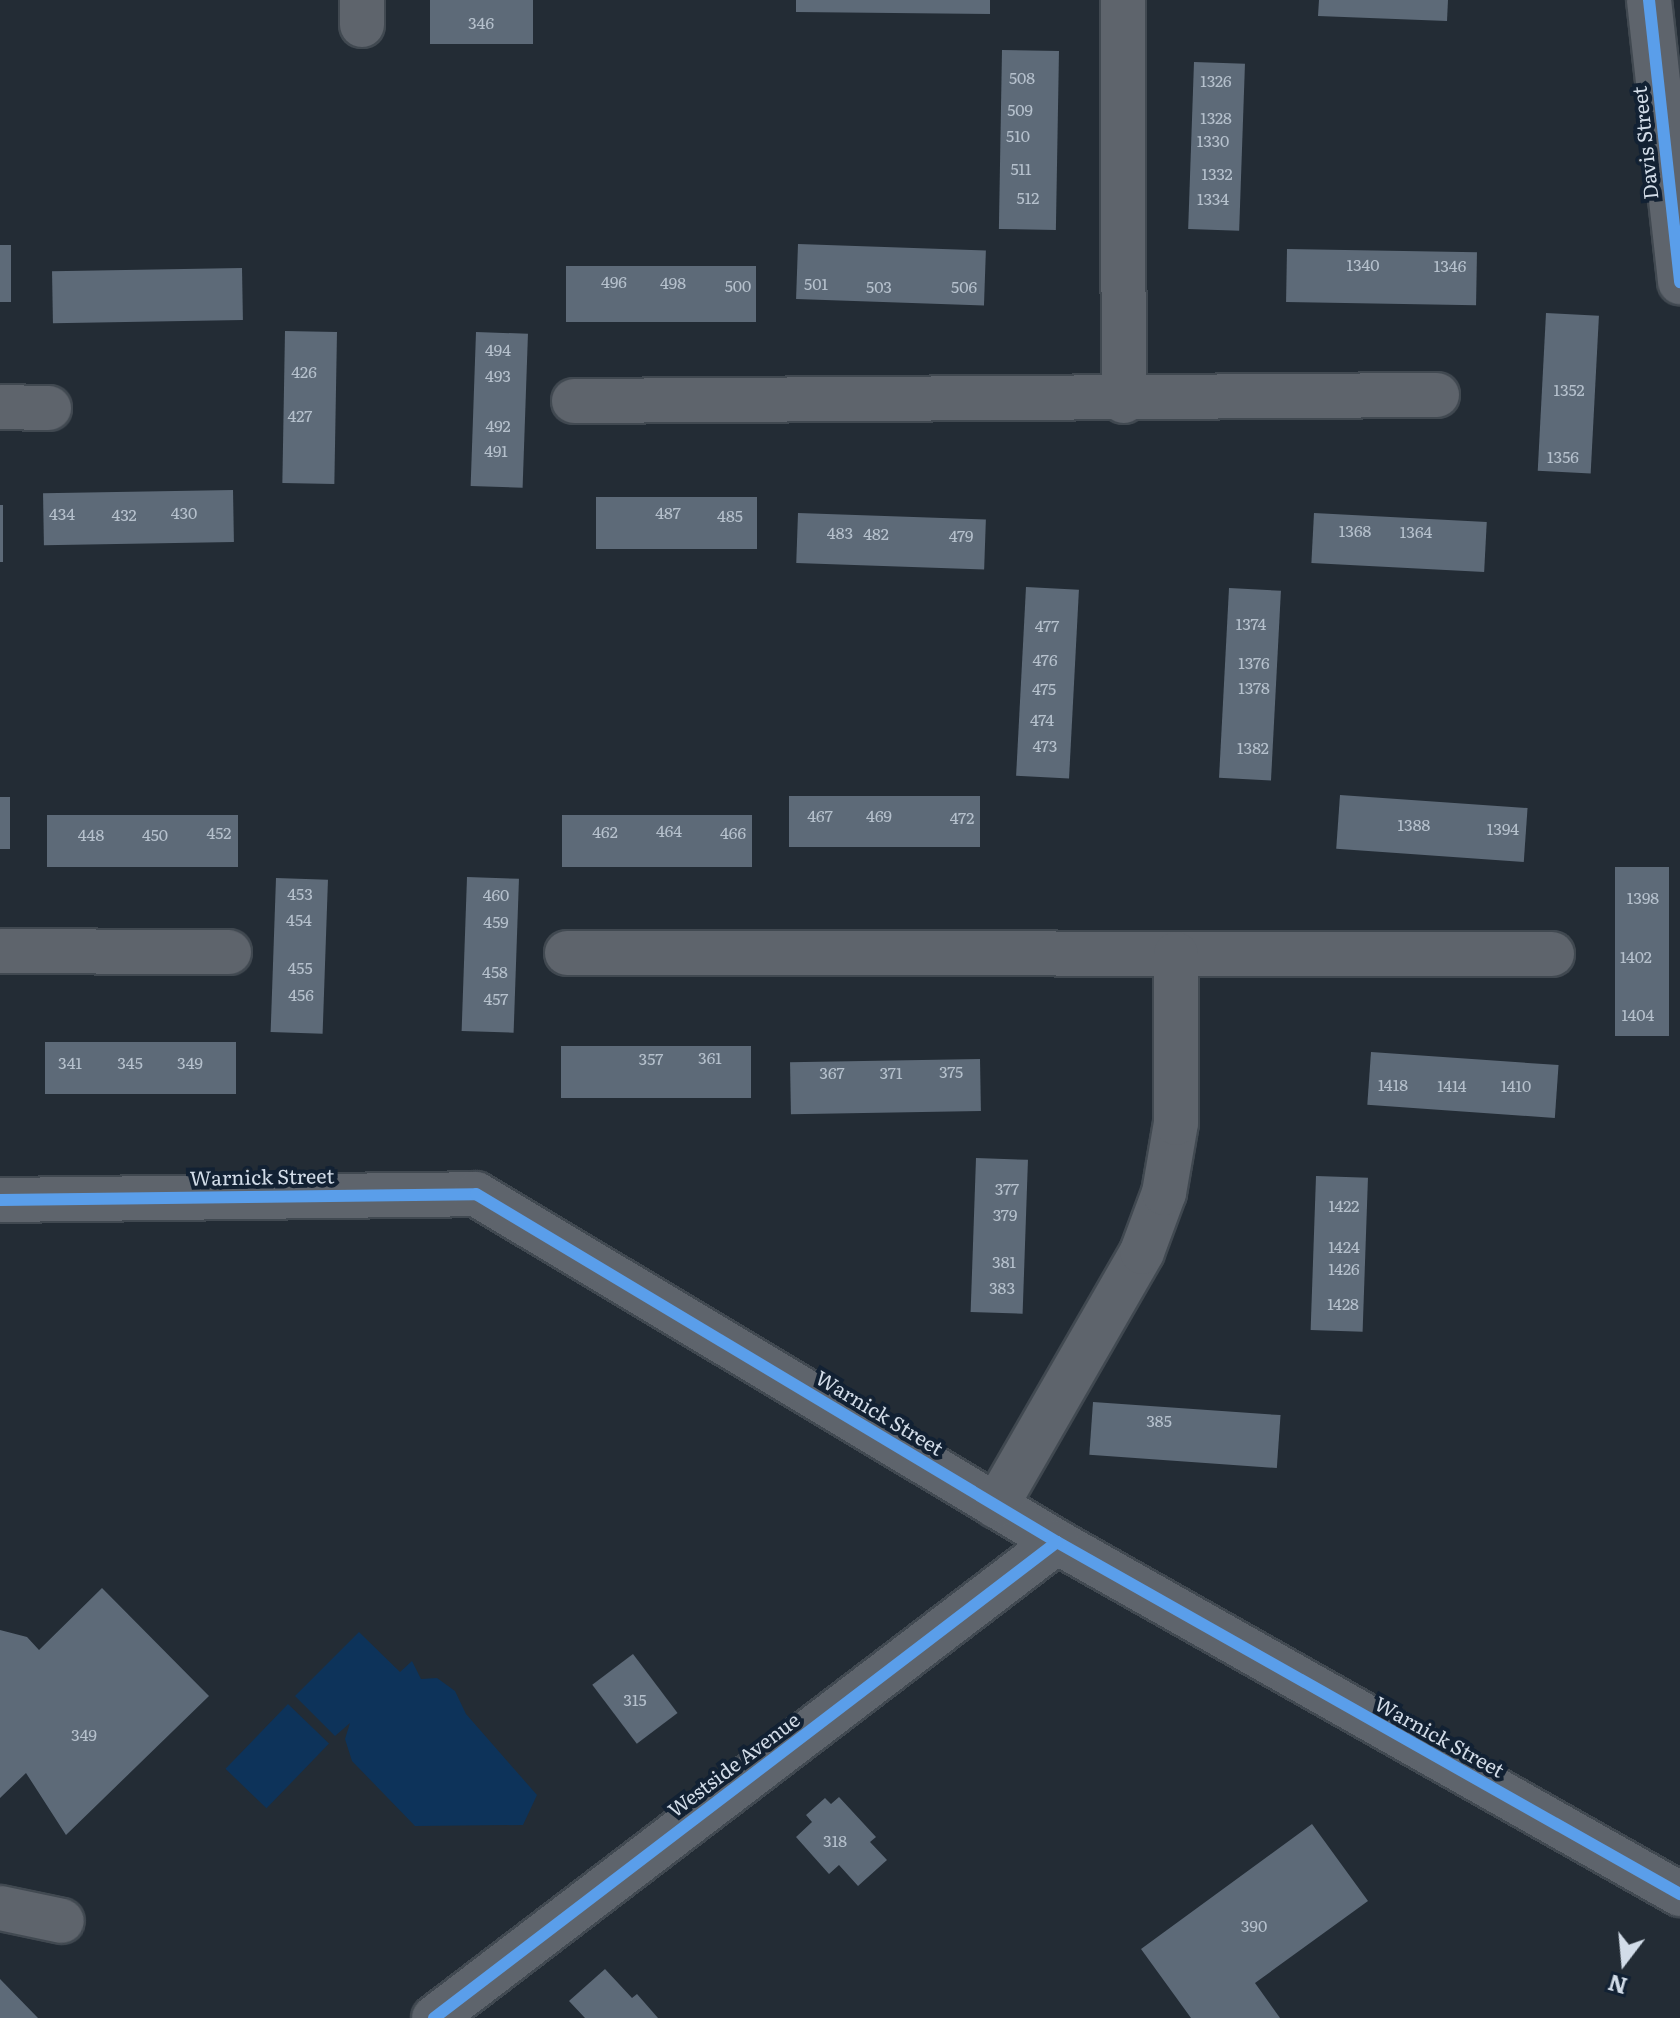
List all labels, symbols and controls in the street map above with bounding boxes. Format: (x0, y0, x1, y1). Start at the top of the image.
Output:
house number: 346 (468, 12, 494, 32)
house number: 508 (1009, 67, 1035, 87)
house number: 1326 (1200, 70, 1232, 90)
street label: Davis Street (1626, 85, 1662, 201)
house number: 509 (1007, 99, 1033, 119)
house number: 1328 (1200, 107, 1232, 127)
house number: 510 (1006, 125, 1030, 145)
house number: 1330 (1197, 130, 1229, 150)
house number: 511 (1010, 158, 1032, 178)
house number: 1332 (1201, 163, 1233, 183)
house number: 512 (1017, 187, 1039, 207)
house number: 1334 (1197, 188, 1229, 208)
house number: 1340 (1346, 254, 1380, 274)
house number: 1346 (1434, 255, 1466, 275)
house number: 496 (601, 271, 627, 291)
house number: 498 (660, 272, 686, 292)
house number: 501 (804, 273, 828, 293)
house number: 500 (725, 275, 751, 295)
house number: 503 (866, 276, 892, 296)
house number: 506 (951, 276, 977, 296)
house number: 494 (485, 339, 511, 359)
house number: 426 (291, 361, 317, 381)
house number: 493 (485, 365, 511, 385)
house number: 1352 (1553, 379, 1585, 399)
house number: 427 (288, 405, 312, 425)
house number: 492 (485, 415, 511, 435)
house number: 491 (484, 440, 508, 460)
house number: 1356 (1547, 446, 1579, 466)
house number: 430 (171, 502, 197, 522)
house number: 487 (655, 502, 681, 522)
house number: 434 (49, 503, 75, 523)
house number: 432 (111, 504, 137, 524)
house number: 485 (717, 505, 743, 525)
house number: 1368 (1339, 520, 1371, 540)
house number: 1364 (1400, 521, 1432, 541)
house number: 483 (827, 522, 853, 542)
house number: 482 (863, 523, 889, 543)
house number: 479 (949, 525, 973, 545)
house number: 1374 (1236, 613, 1266, 633)
house number: 477 (1035, 615, 1059, 635)
house number: 476 (1033, 649, 1057, 669)
house number: 1376 (1238, 652, 1270, 672)
house number: 1378 (1238, 677, 1270, 697)
house number: 475 (1032, 678, 1056, 698)
house number: 474 (1030, 709, 1054, 729)
house number: 473 (1033, 735, 1057, 755)
house number: 1382 (1237, 737, 1269, 757)
house number: 467 (807, 805, 833, 825)
house number: 469 (866, 805, 892, 825)
house number: 472 (950, 807, 974, 827)
house number: 1388 (1398, 814, 1430, 834)
house number: 1394 (1487, 818, 1519, 838)
house number: 464 (656, 820, 682, 840)
house number: 462 (592, 821, 618, 841)
house number: 452 (207, 822, 231, 842)
house number: 466 (720, 822, 746, 842)
house number: 448 (78, 824, 104, 844)
house number: 450 (142, 824, 168, 844)
house number: 453 (287, 883, 313, 903)
house number: 460 (483, 884, 509, 904)
house number: 1398 (1627, 887, 1659, 907)
house number: 454 (286, 909, 312, 929)
house number: 459 (483, 911, 509, 931)
house number: 1402 (1620, 946, 1652, 966)
house number: 455 (287, 957, 313, 977)
house number: 458 (482, 961, 508, 981)
house number: 456 (288, 984, 314, 1004)
house number: 457 (484, 988, 508, 1008)
house number: 1404 (1622, 1004, 1654, 1024)
house number: 361 (698, 1047, 722, 1067)
house number: 357 (639, 1048, 663, 1068)
house number: 341 (58, 1052, 82, 1072)
house number: 345 (117, 1052, 143, 1072)
house number: 349 (177, 1052, 203, 1072)
house number: 375 (939, 1061, 963, 1081)
house number: 367 (819, 1062, 845, 1082)
house number: 371 (880, 1062, 902, 1082)
house number: 1418 (1378, 1074, 1408, 1094)
house number: 1414 (1437, 1075, 1467, 1095)
house number: 1410 (1501, 1075, 1531, 1095)
street label: Warnick Street (189, 1163, 335, 1189)
house number: 377 (995, 1178, 1019, 1198)
house number: 1422 (1329, 1195, 1359, 1215)
house number: 379 (993, 1204, 1017, 1224)
house number: 1424 (1328, 1236, 1360, 1256)
house number: 381 (992, 1251, 1016, 1271)
house number: 1426 (1328, 1258, 1360, 1278)
house number: 383 (989, 1277, 1015, 1297)
house number: 1428 (1327, 1293, 1359, 1313)
street label: Warnick Street (812, 1364, 948, 1460)
house number: 385 (1146, 1410, 1172, 1430)
house number: 315 (623, 1689, 647, 1709)
street label: Warnick Street (1371, 1690, 1509, 1782)
street label: Westside Avenue (662, 1707, 804, 1821)
house number: 349 (71, 1724, 97, 1744)
house number: 318 (823, 1830, 847, 1850)
house number: 390 (1241, 1915, 1267, 1935)
north arrow (1584, 1922, 1664, 2002)
text: N (1604, 1967, 1631, 2004)

